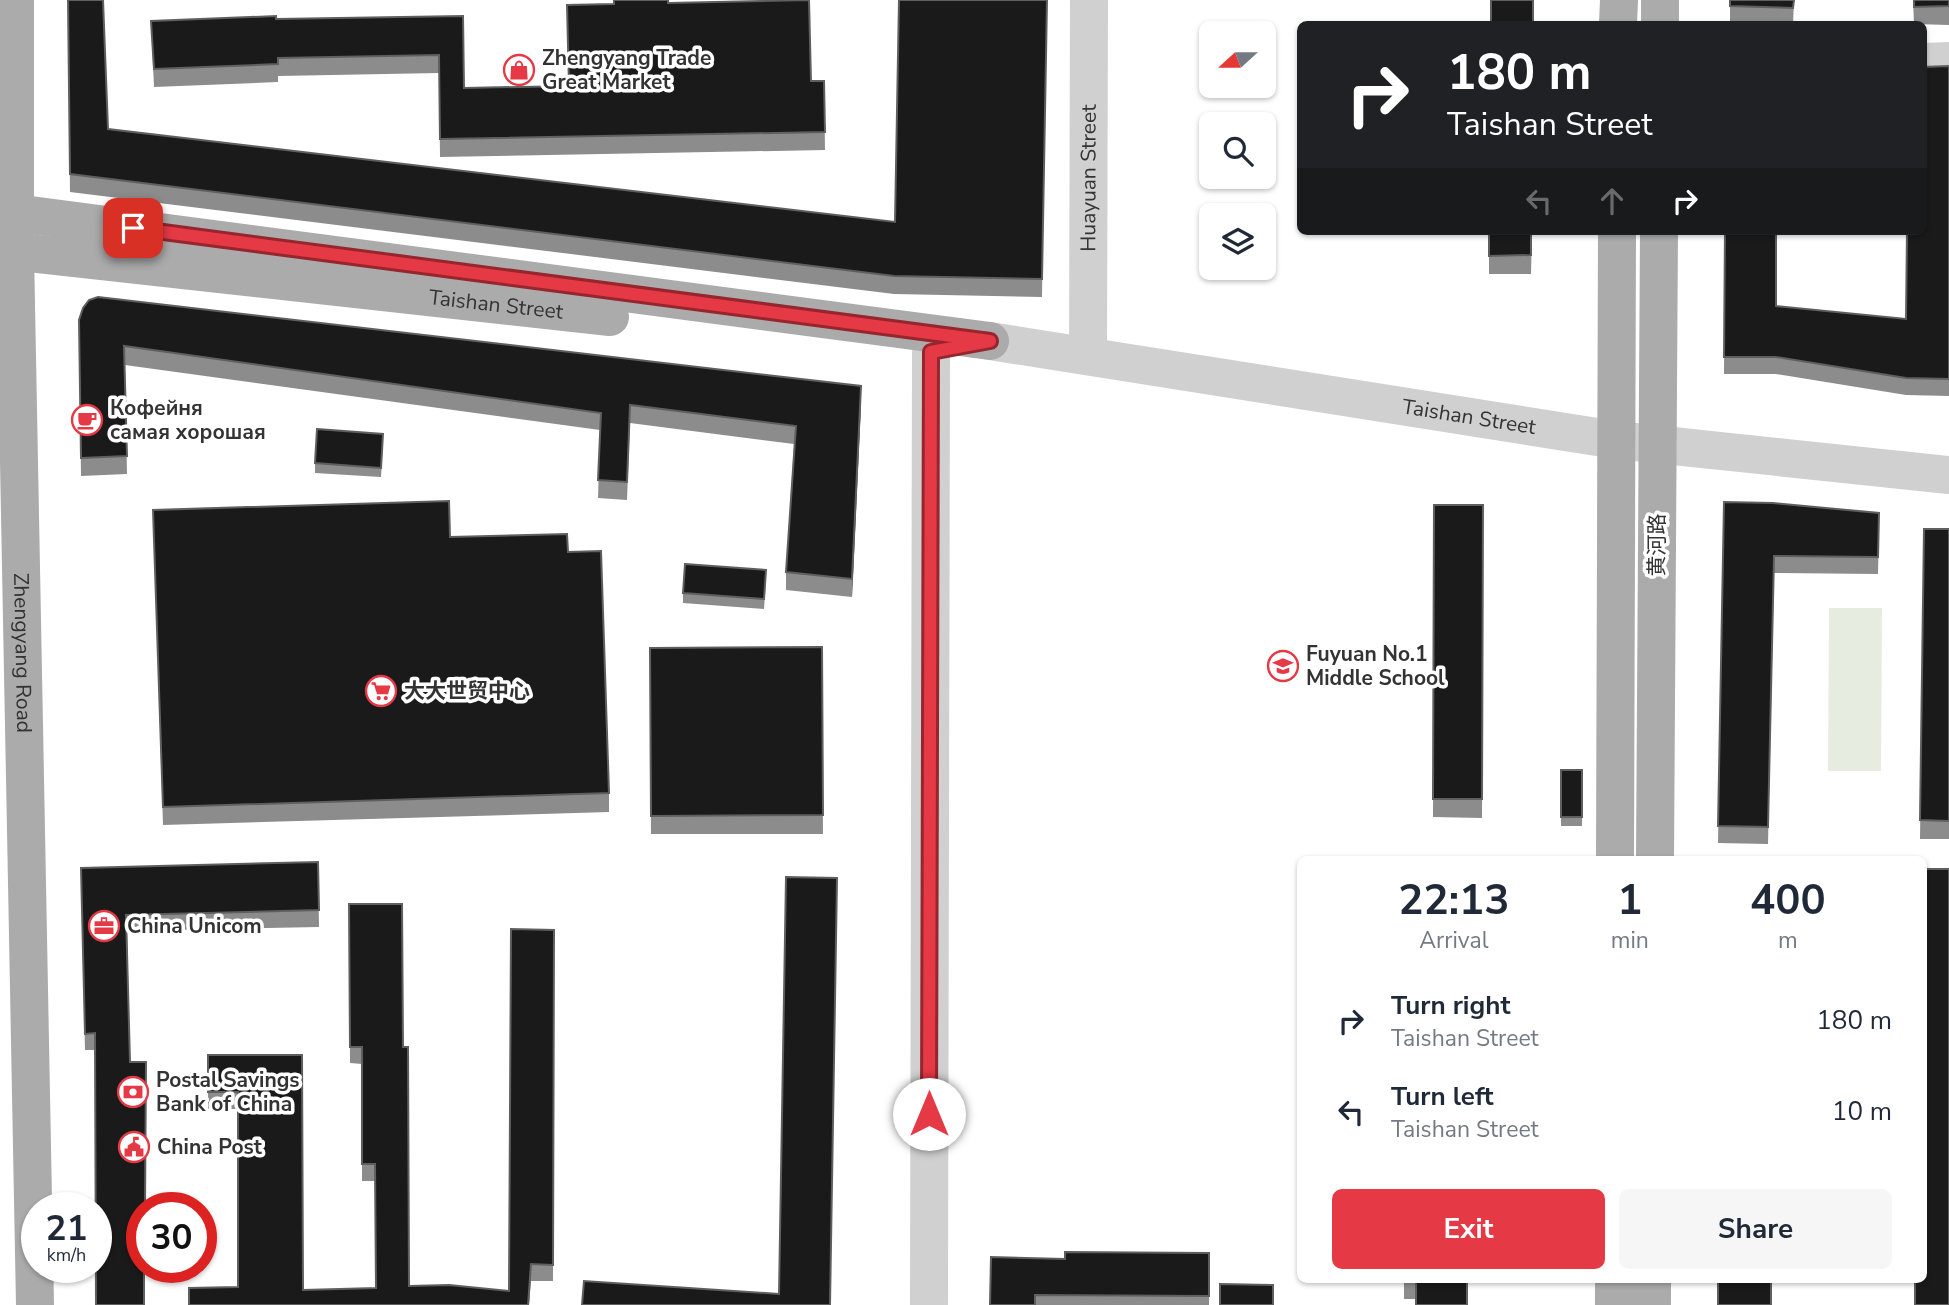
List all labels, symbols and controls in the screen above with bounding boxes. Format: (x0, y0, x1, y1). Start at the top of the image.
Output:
north arrow (1199, 21, 1276, 98)
map controls (1199, 21, 1276, 280)
text: 180 m (1447, 39, 1591, 106)
place label: Zhengyang Trade Great Market (542, 44, 711, 96)
icon: right (1332, 49, 1423, 140)
shop icon: Zhengyang Trade Great Market (502, 53, 536, 87)
text: Taishan Street (1447, 103, 1652, 146)
street label: Huayuan Street (1074, 104, 1103, 252)
button: search (1199, 112, 1276, 189)
icon: left (1520, 182, 1558, 220)
icon: ahead (1593, 182, 1631, 220)
icon: right (1666, 182, 1704, 220)
pin (103, 198, 163, 258)
button: layers (1199, 203, 1276, 280)
icon: arrive (114, 209, 152, 247)
street label: Taishan Street (427, 283, 565, 326)
street label: Taishan Street (1400, 392, 1539, 441)
place label: Кофейня самая хорошая (110, 394, 266, 446)
cafe icon: Кофейня самая хорошая (70, 403, 104, 437)
street label: 黄河路 (1643, 514, 1671, 577)
street label: Zhengyang Road (7, 573, 38, 733)
place label: Fuyuan No.1 Middle School (1306, 640, 1445, 692)
school or university icon: Fuyuan No.1 Middle School (1266, 649, 1300, 683)
supermarket icon: 大大世贸中心 (364, 674, 398, 708)
place label: 大大世贸中心 (404, 677, 530, 705)
text: 22:13 (1398, 872, 1509, 929)
text: 1 (1617, 872, 1642, 929)
text: 400 (1750, 872, 1826, 929)
office icon: China Unicom (87, 909, 121, 943)
place label: China Unicom (127, 912, 262, 940)
text: Arrival (1419, 925, 1488, 956)
text: min (1611, 925, 1649, 956)
text: m (1778, 925, 1798, 956)
text: Turn right (1391, 988, 1510, 1023)
icon: right (1332, 1002, 1370, 1040)
text: 180 m (1816, 1003, 1892, 1038)
text: Taishan Street (1391, 1023, 1539, 1054)
place label: Postal Savings Bank of China (156, 1066, 300, 1118)
bank icon: Postal Savings Bank of China (116, 1075, 150, 1109)
position arrow (892, 1077, 966, 1151)
text: Turn left (1391, 1079, 1494, 1114)
icon: left (1332, 1093, 1370, 1131)
text: 10 m (1832, 1094, 1892, 1129)
text: Taishan Street (1391, 1114, 1539, 1145)
public building icon: China Post (117, 1130, 151, 1164)
place label: China Post (157, 1133, 263, 1161)
button: Exit (1332, 1189, 1605, 1269)
button: Share (1619, 1189, 1892, 1269)
speed limit sign: 30 (126, 1192, 217, 1283)
text: 21 (45, 1205, 88, 1252)
text: km/h (47, 1243, 86, 1267)

